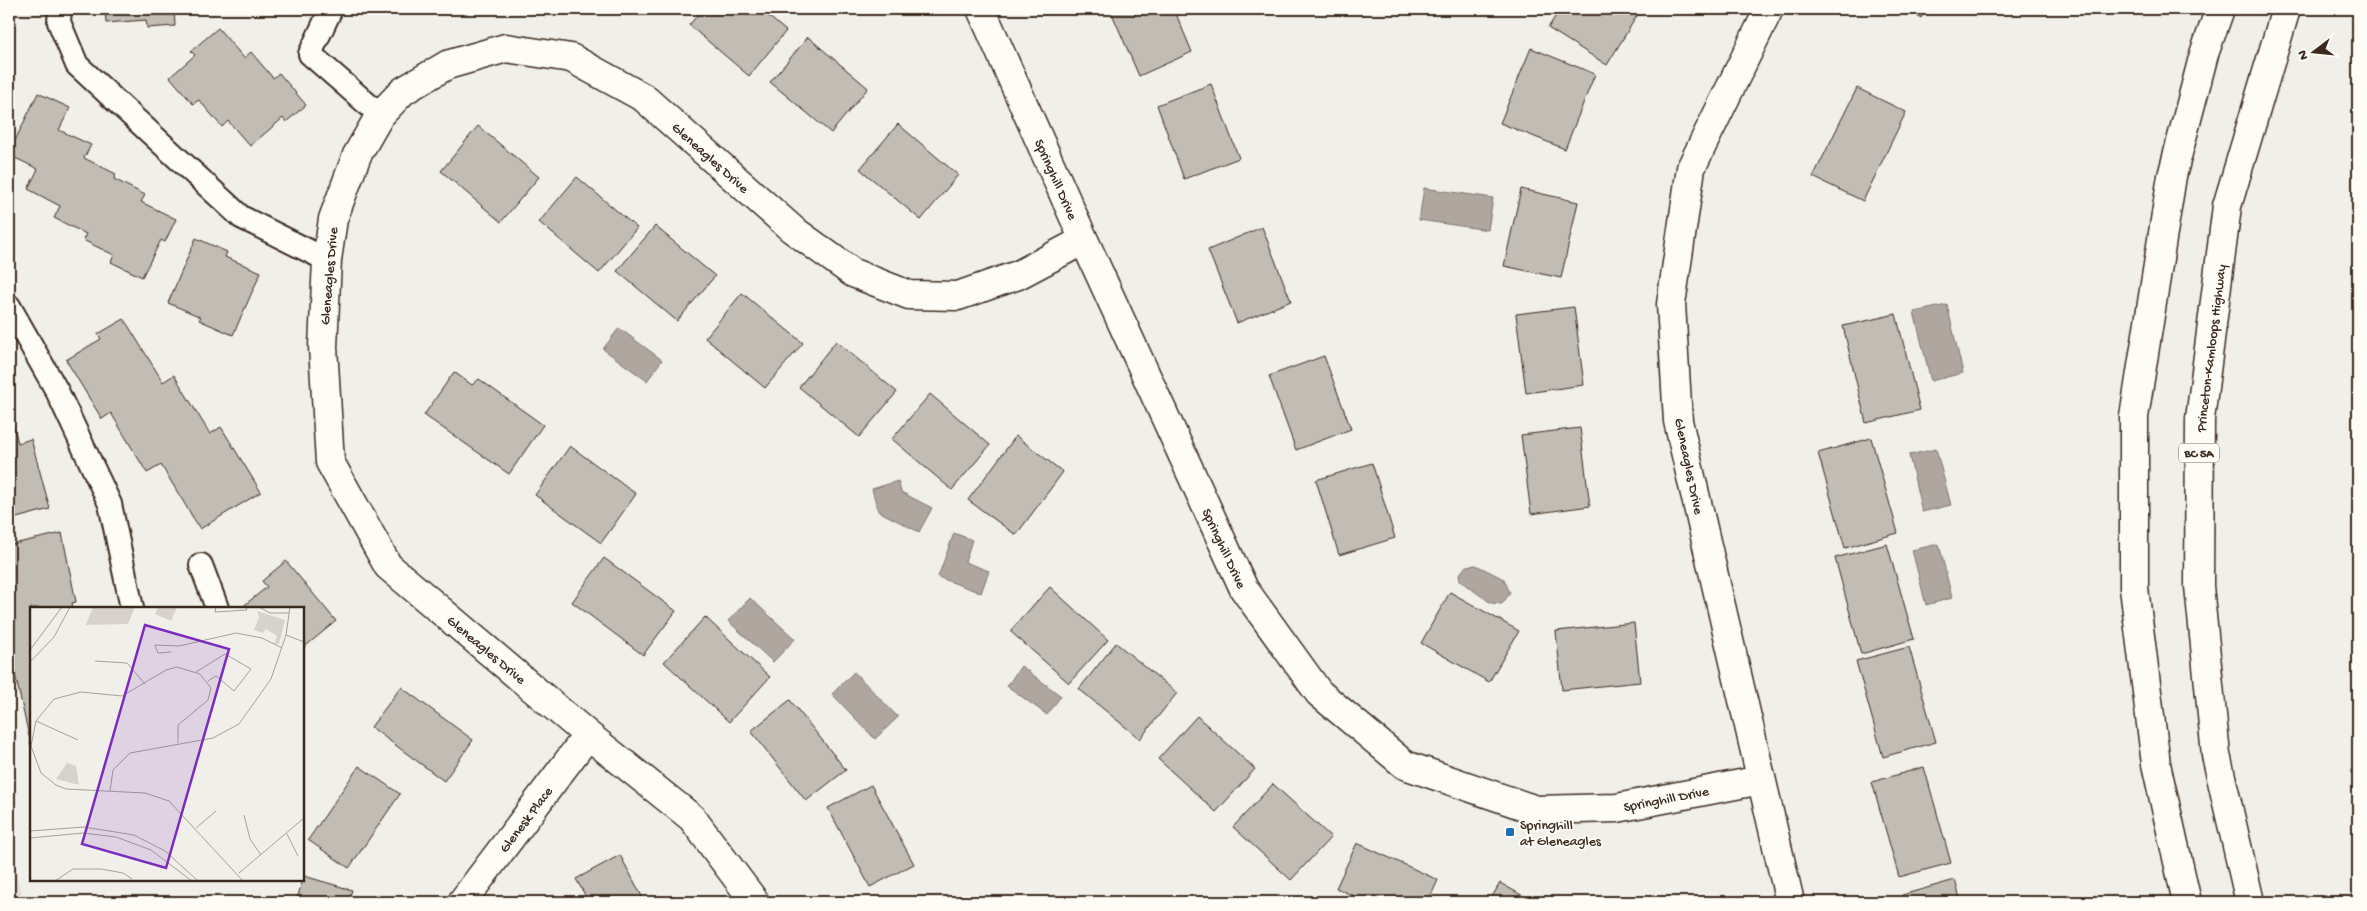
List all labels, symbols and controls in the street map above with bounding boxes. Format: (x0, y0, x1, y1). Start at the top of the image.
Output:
north arrow (2290, 28, 2340, 78)
text: N (2294, 48, 2313, 62)
street label: Gleneagles Drive (667, 120, 752, 198)
street label: Springhill Drive (1029, 137, 1080, 224)
street label: Gleneagles Drive (318, 226, 343, 326)
street label: Princeton-Kamloops Highway (2194, 263, 2231, 434)
street label: Gleneagles Drive (1669, 417, 1706, 517)
road number: BC 5A (2179, 443, 2219, 462)
street label: Springhill Drive (1197, 506, 1249, 593)
inset map (30, 607, 304, 881)
street label: Gleneagles Drive (442, 613, 529, 689)
street label: Glenesk Place (497, 784, 558, 857)
street label: Springhill Drive (1622, 784, 1711, 817)
place label: Springhill at Gleneagles (1520, 818, 1602, 851)
marker: Springhill at Gleneagles (1504, 826, 1516, 838)

